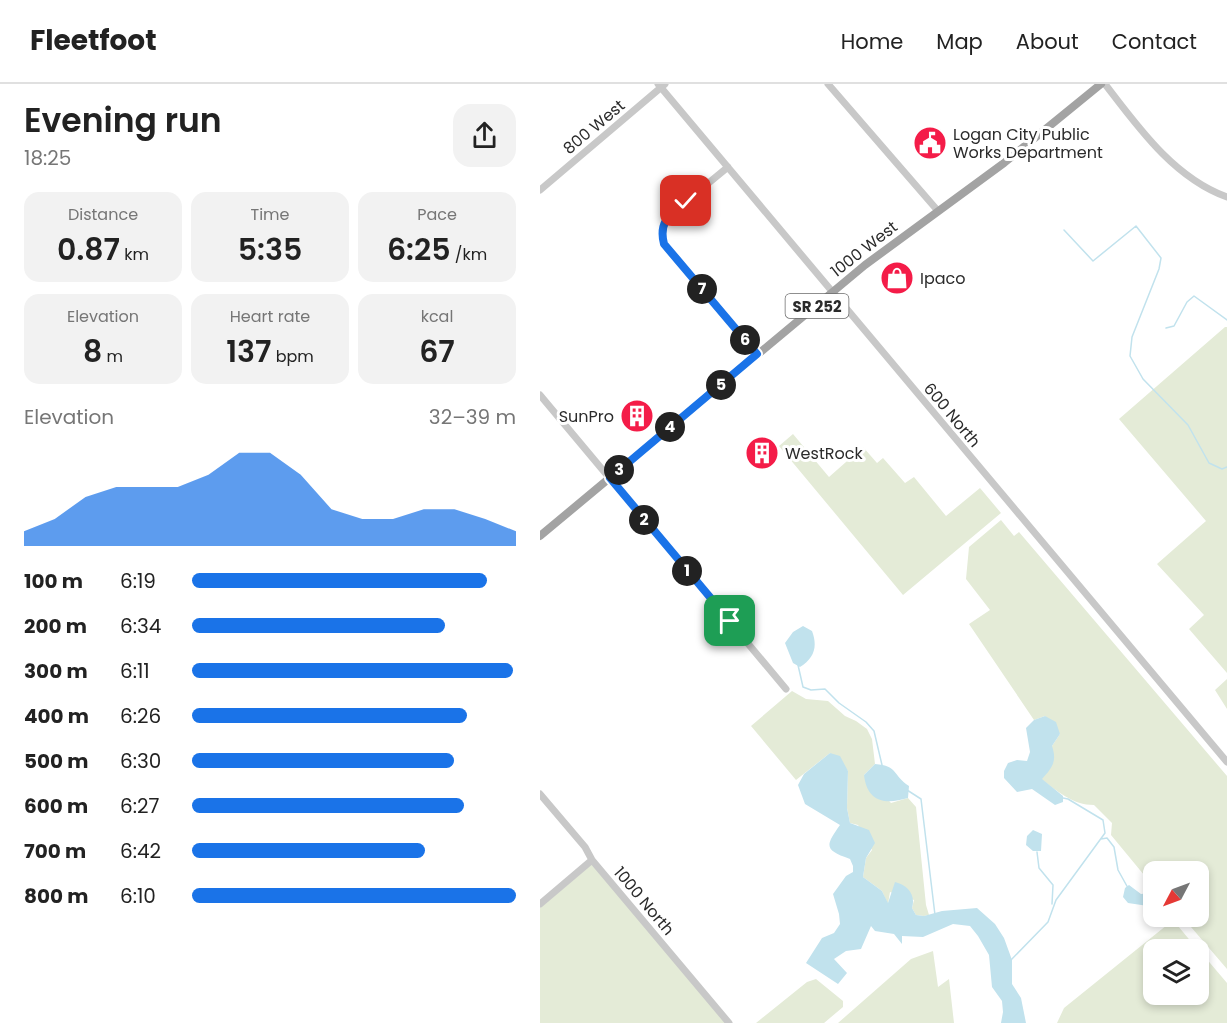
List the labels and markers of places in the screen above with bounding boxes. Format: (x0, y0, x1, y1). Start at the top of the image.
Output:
place label: Logan City Public Works Department (953, 123, 1103, 164)
public building icon: Logan City Public Works Department (912, 125, 948, 161)
pin (660, 175, 711, 226)
shop icon: Ipaco (879, 260, 915, 296)
place label: Ipaco (920, 267, 966, 290)
pin: 7 (687, 274, 717, 304)
pin: 6 (730, 325, 760, 355)
pin: 5 (706, 370, 736, 400)
building icon: SunPro (619, 398, 655, 434)
place label: SunPro (559, 405, 614, 428)
pin: 4 (655, 412, 685, 442)
building icon: WestRock (744, 435, 780, 471)
place label: WestRock (785, 442, 863, 465)
pin: 3 (604, 455, 634, 485)
pin: 2 (629, 505, 659, 535)
pin: 1 (672, 556, 702, 586)
pin (704, 595, 755, 646)

